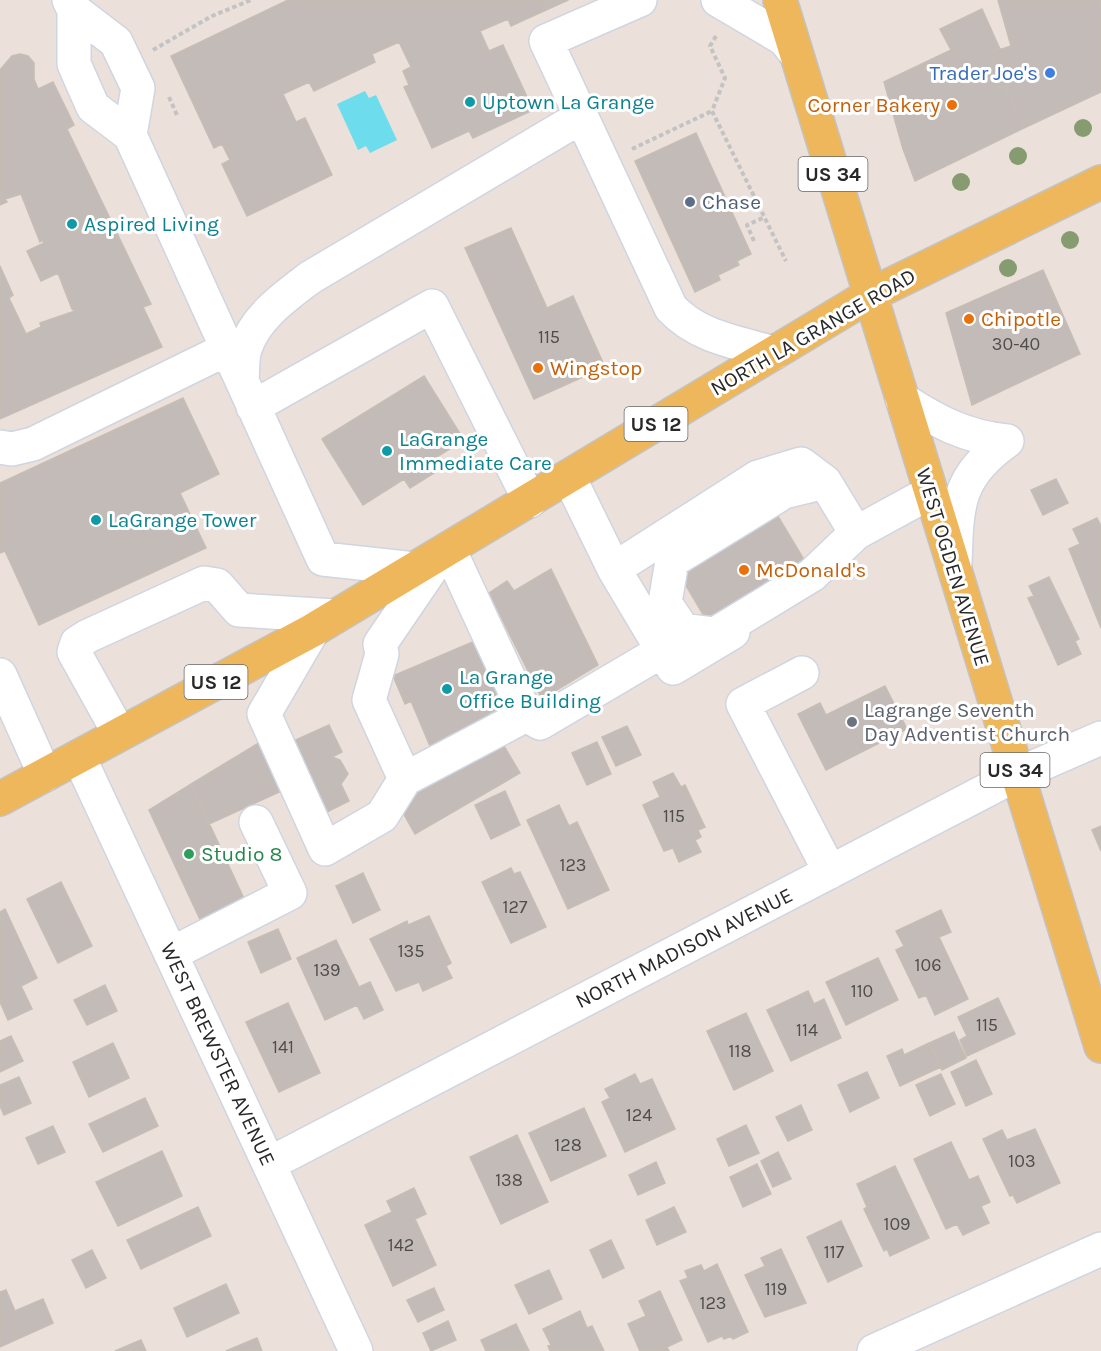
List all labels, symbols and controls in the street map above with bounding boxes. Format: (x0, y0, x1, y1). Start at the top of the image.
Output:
place label: Trader Joe's (929, 61, 1038, 85)
marker: Trader Joe's (1043, 66, 1057, 80)
place label: Uptown La Grange (482, 90, 655, 114)
place label: Corner Bakery (807, 93, 940, 117)
marker: Uptown La Grange (463, 95, 477, 109)
marker: Corner Bakery (945, 98, 959, 112)
road number: US 34 (798, 157, 868, 191)
place label: Chase (702, 190, 761, 214)
marker: Chase (683, 195, 697, 209)
place label: Aspired Living (84, 212, 219, 236)
marker: Aspired Living (65, 217, 79, 231)
street label: NORTH LA GRANGE ROAD (706, 263, 920, 401)
place label: Chipotle (981, 307, 1061, 331)
marker: Chipotle (962, 312, 976, 326)
house number: 115 (538, 326, 560, 348)
house number: 30-40 (992, 333, 1040, 355)
place label: Wingstop (550, 356, 642, 380)
marker: Wingstop (531, 361, 545, 375)
road number: US 12 (624, 407, 688, 441)
place label: LaGrange Immediate Care (399, 427, 552, 475)
marker: LaGrange Immediate Care (380, 444, 394, 458)
street label: WEST OGDEN AVENUE (911, 465, 995, 669)
place label: LaGrange Tower (108, 508, 257, 532)
marker: LaGrange Tower (89, 513, 103, 527)
place label: McDonald's (756, 558, 866, 582)
marker: McDonald's (737, 563, 751, 577)
road number: US 12 (184, 665, 248, 699)
place label: La Grange Office Building (459, 665, 601, 713)
marker: La Grange Office Building (440, 682, 454, 696)
place label: Lagrange Seventh Day Adventist Church (864, 698, 1070, 746)
marker: Lagrange Seventh Day Adventist Church (845, 715, 859, 729)
road number: US 34 (980, 753, 1050, 787)
house number: 115 (663, 805, 685, 827)
place label: Studio 8 (201, 842, 282, 866)
marker: Studio 8 (182, 847, 196, 861)
house number: 123 (559, 854, 587, 876)
street label: NORTH MADISON AVENUE (571, 883, 797, 1013)
house number: 127 (503, 896, 528, 918)
street label: WEST BREWSTER AVENUE (156, 939, 280, 1169)
house number: 135 (398, 940, 424, 962)
house number: 106 (915, 954, 941, 976)
house number: 139 (313, 959, 341, 981)
house number: 110 (851, 980, 873, 1002)
house number: 115 (976, 1014, 998, 1036)
house number: 114 (796, 1019, 818, 1041)
house number: 141 (272, 1036, 294, 1058)
house number: 118 (729, 1040, 751, 1062)
house number: 124 (626, 1104, 652, 1126)
house number: 128 (554, 1134, 582, 1156)
house number: 103 (1008, 1150, 1036, 1172)
house number: 138 (495, 1169, 523, 1191)
house number: 109 (883, 1213, 911, 1235)
house number: 142 (388, 1234, 414, 1256)
house number: 117 (824, 1241, 845, 1263)
house number: 119 (765, 1278, 787, 1300)
house number: 123 (699, 1292, 727, 1314)

